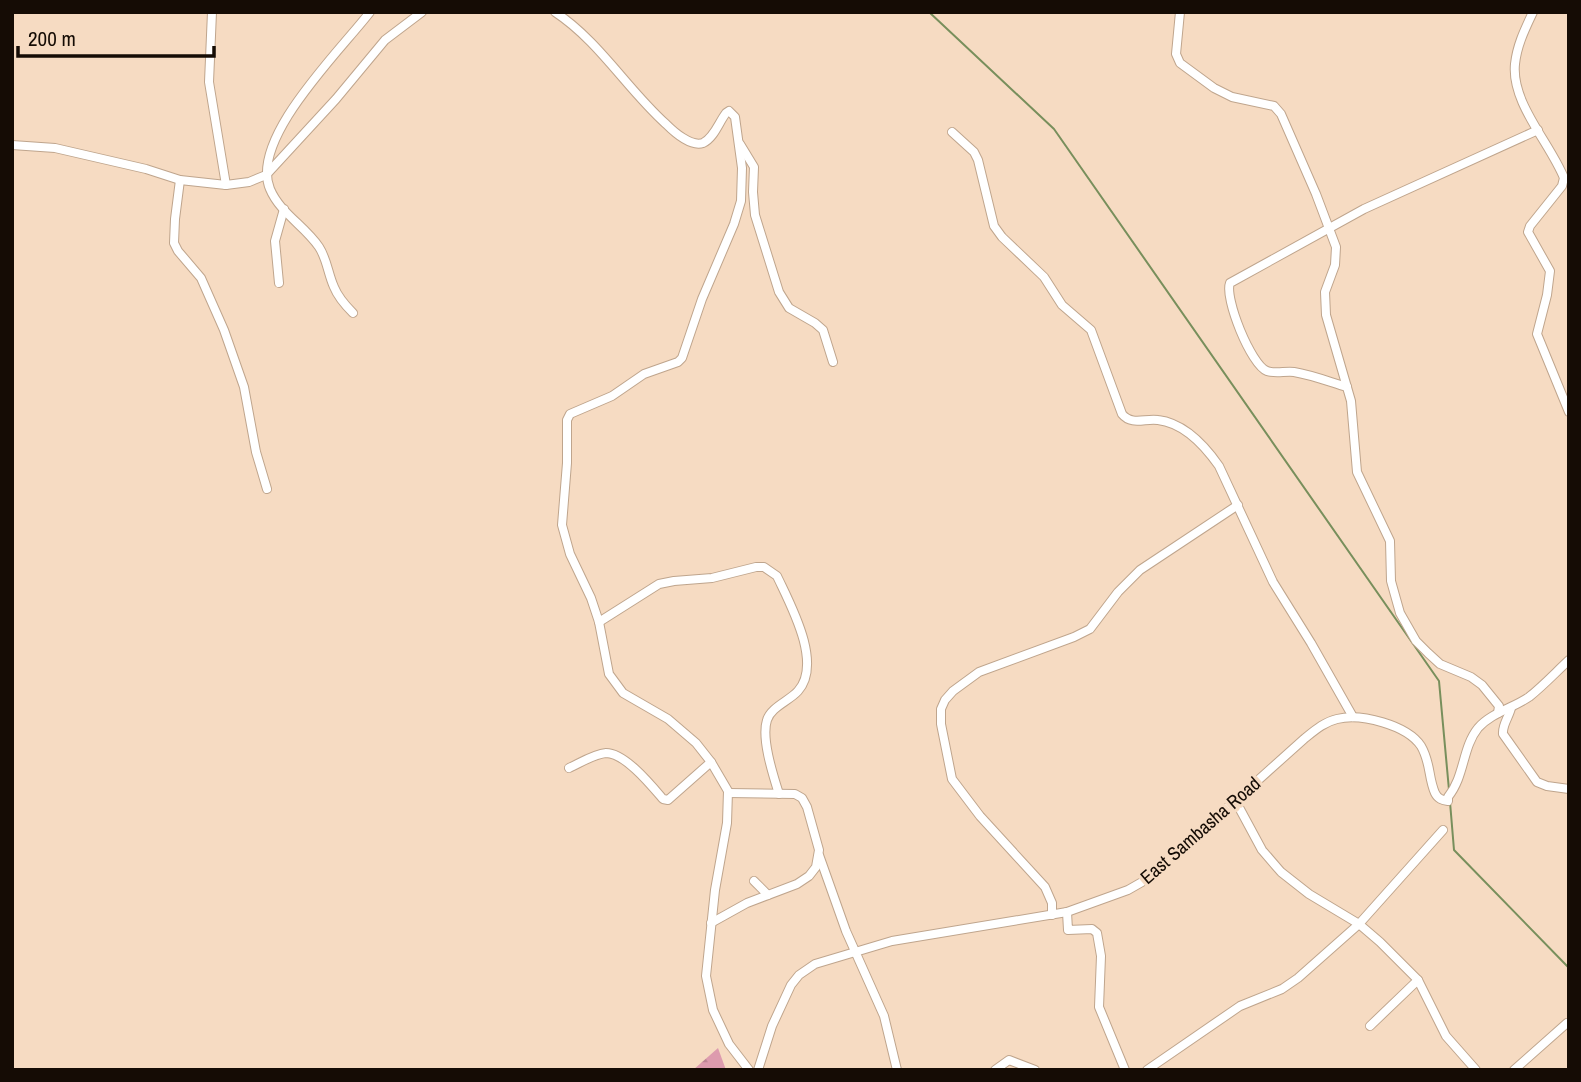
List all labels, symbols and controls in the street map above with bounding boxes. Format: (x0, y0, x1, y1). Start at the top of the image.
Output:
scale bar (18, 14, 214, 58)
text: 200 m (28, 24, 76, 53)
street label: East Sambasha Road (1134, 770, 1266, 890)

